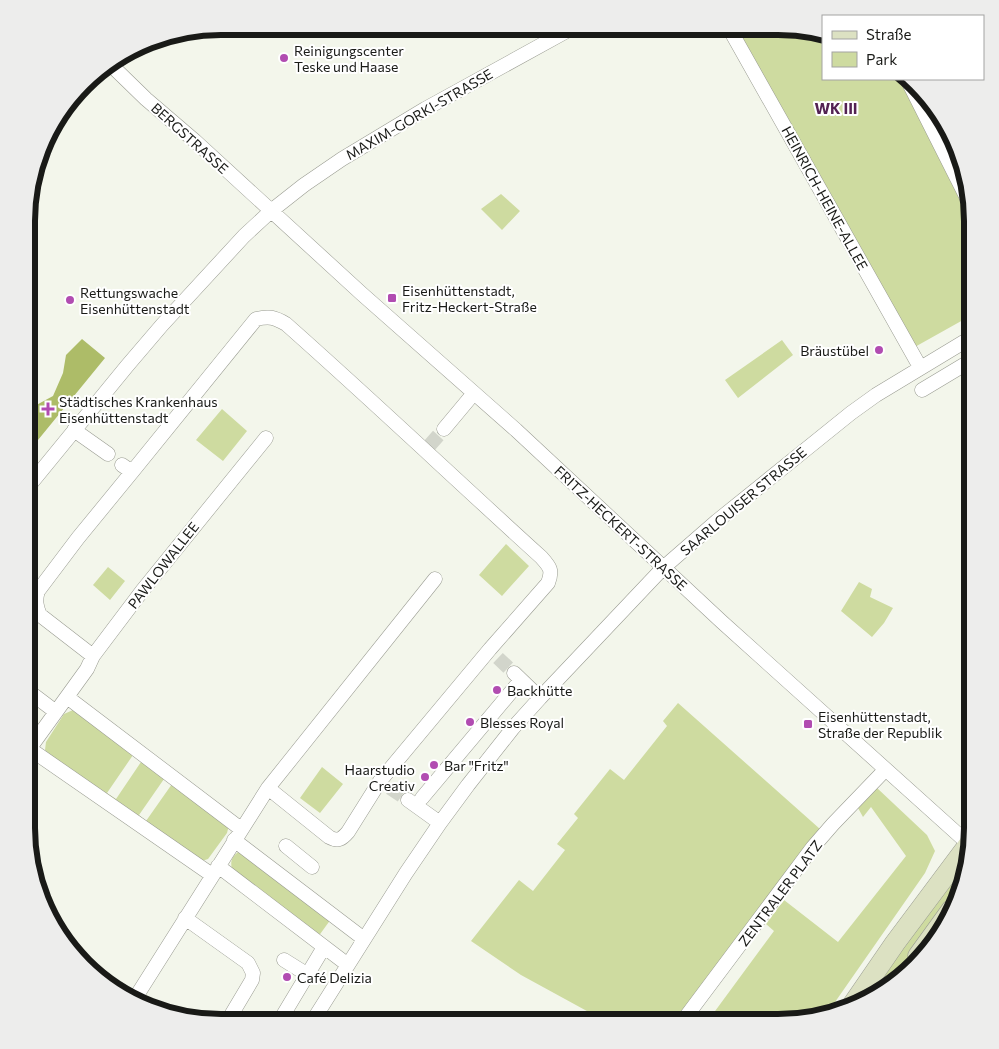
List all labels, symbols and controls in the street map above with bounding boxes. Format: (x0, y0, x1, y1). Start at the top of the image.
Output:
legend (822, 15, 984, 80)
text: Straße (866, 25, 912, 43)
place label: Reinigungscenter Teske und Haase (294, 42, 404, 75)
text: Park (866, 50, 897, 68)
marker: Reinigungscenter Teske und Haase (278, 52, 290, 64)
street label: MAXIM-GORKI-STRASSE (343, 65, 495, 163)
street label: BERGSTRASSE (148, 99, 232, 177)
district label: WK III (814, 99, 858, 117)
street label: HEINRICH-HEINE-ALLEE (778, 123, 872, 273)
place label: Eisenhüttenstadt, Fritz-Heckert-Straße (402, 282, 537, 315)
place label: Rettungswache Eisenhüttenstadt (80, 284, 190, 317)
marker: Eisenhüttenstadt, Fritz-Heckert-Straße (386, 292, 398, 304)
marker: Rettungswache Eisenhüttenstadt (64, 294, 76, 306)
place label: Bräustübel (800, 342, 869, 359)
marker: Bräustübel (873, 344, 885, 356)
place label: Städtisches Krankenhaus Eisenhüttenstadt (59, 393, 218, 426)
marker: Städtisches Krankenhaus Eisenhüttenstadt (41, 402, 55, 416)
street label: SAARLOUISER STRASSE (676, 443, 810, 559)
street label: FRITZ-HECKERT-STRASSE (551, 462, 691, 594)
street label: PAWLOWALLEE (124, 518, 202, 612)
place label: Backhütte (507, 682, 572, 699)
marker: Backhütte (491, 684, 503, 696)
place label: Eisenhüttenstadt, Straße der Republik (818, 708, 943, 741)
place label: Blesses Royal (480, 714, 564, 731)
marker: Blesses Royal (464, 716, 476, 728)
marker: Eisenhüttenstadt, Straße der Republik (802, 718, 814, 730)
place label: Bar "Fritz" (444, 757, 509, 774)
marker: Bar "Fritz" (428, 759, 440, 771)
place label: Haarstudio Creativ (345, 761, 415, 794)
marker: Haarstudio Creativ (419, 771, 431, 783)
street label: ZENTRALER PLATZ (735, 837, 825, 949)
place label: Café Delizia (297, 969, 372, 986)
marker: Café Delizia (281, 971, 293, 983)

